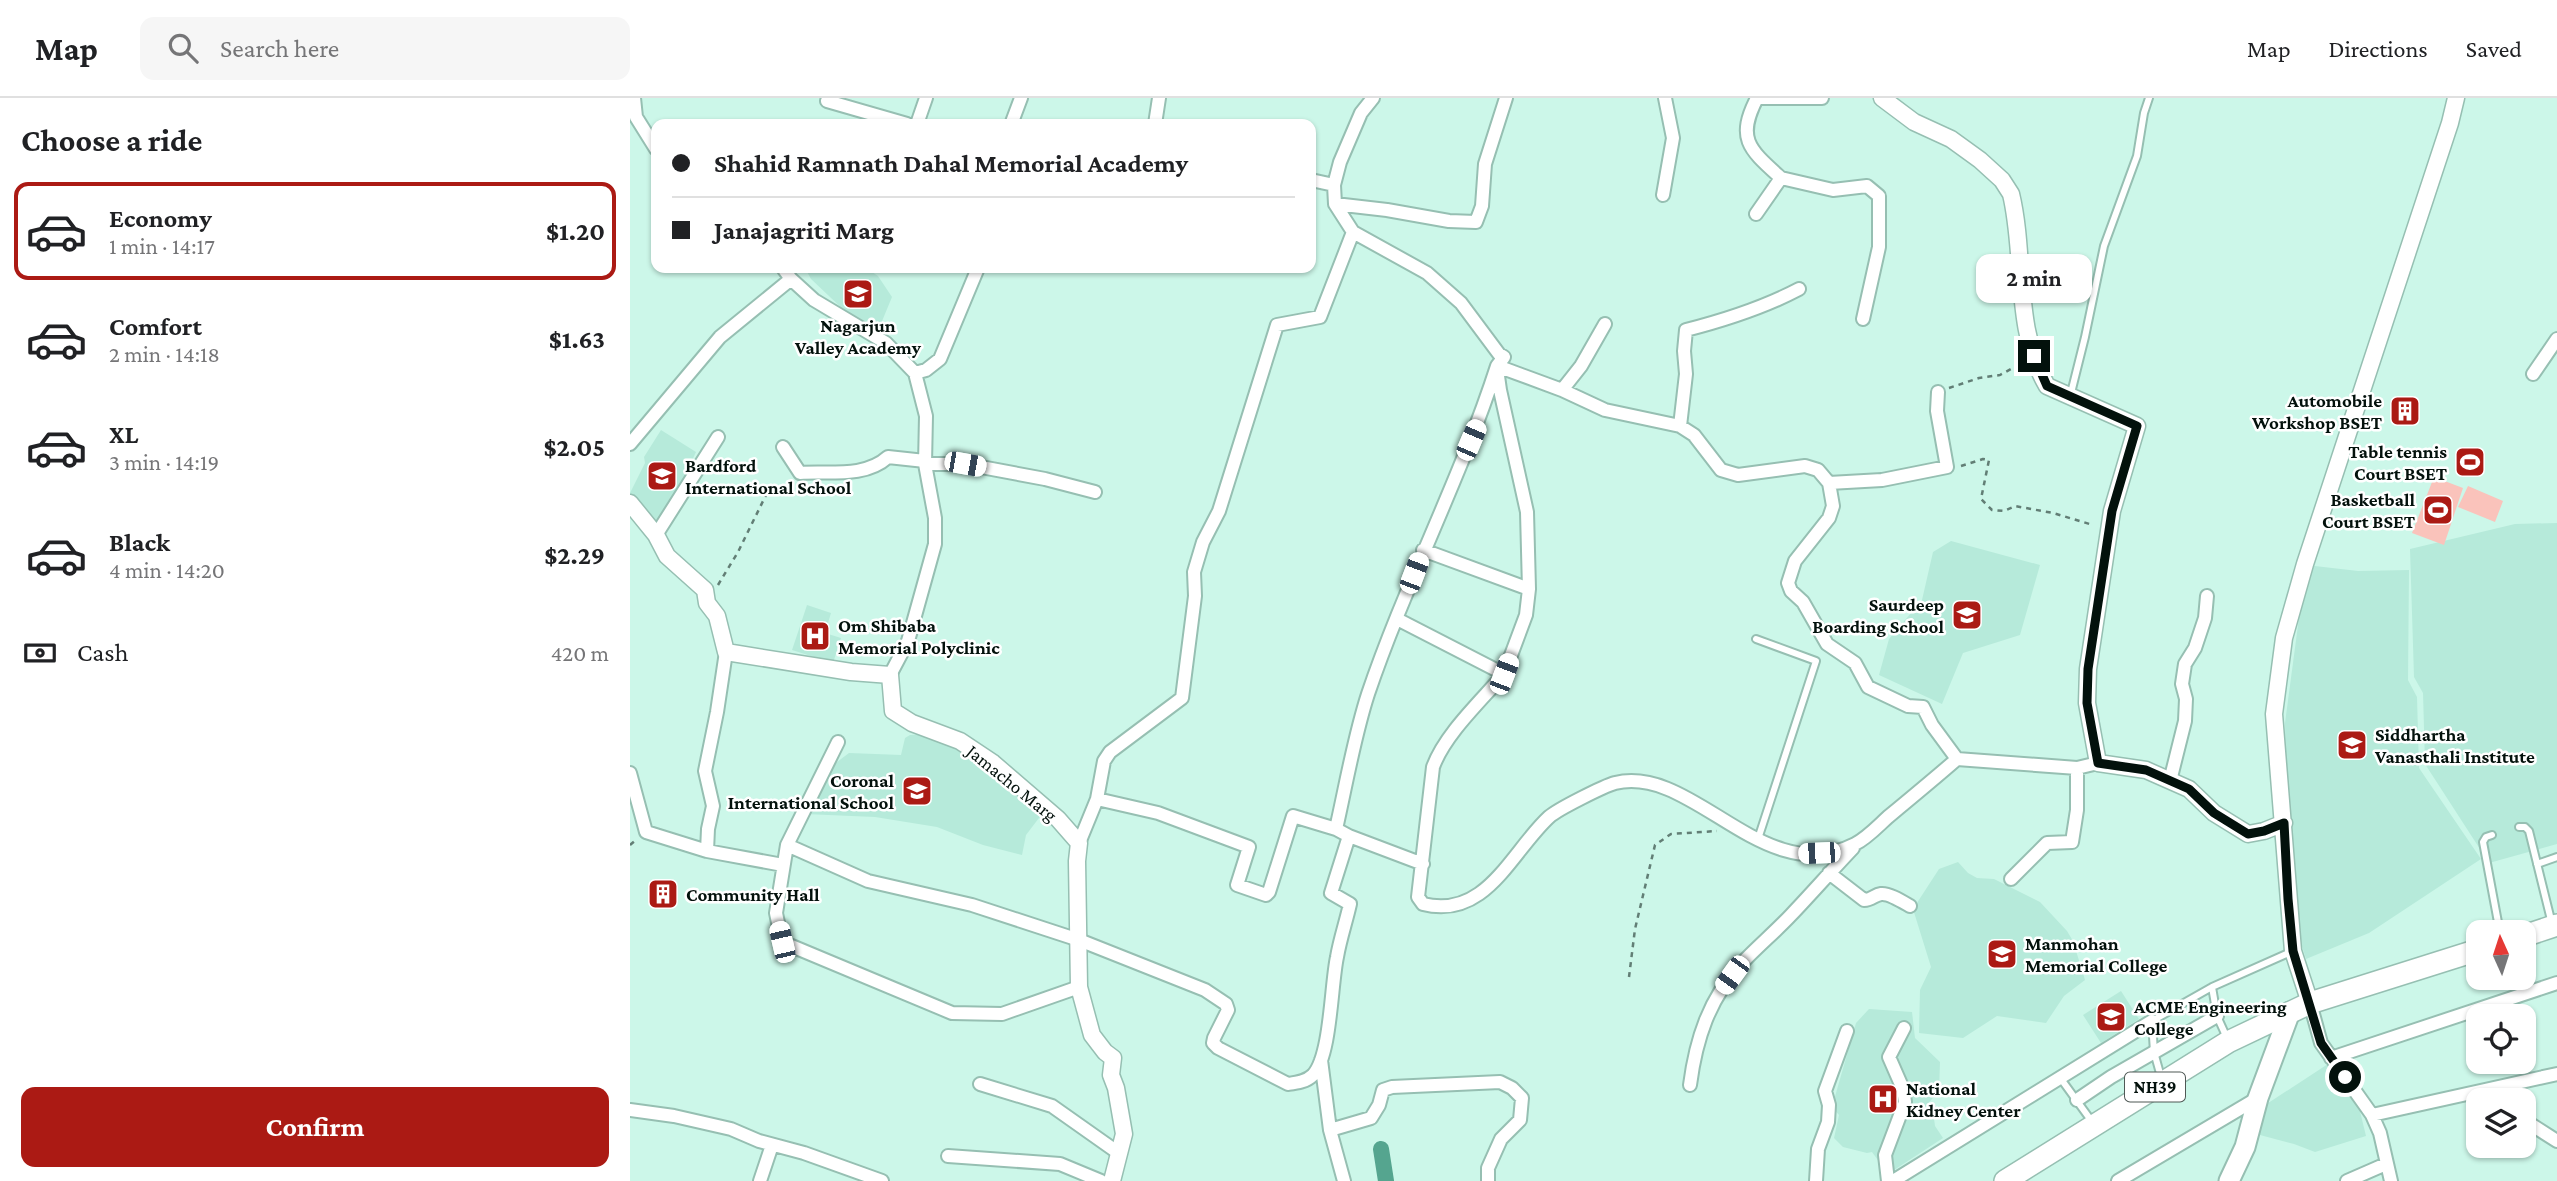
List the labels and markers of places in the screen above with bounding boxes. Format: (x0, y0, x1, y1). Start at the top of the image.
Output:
school or university icon: Nagarjun Valley Academy (841, 277, 875, 311)
place label: Nagarjun Valley Academy (794, 315, 922, 358)
place label: Automobile Workshop BSET (2251, 390, 2383, 433)
building icon: Automobile Workshop BSET (2388, 394, 2422, 428)
place label: Table tennis Court BSET (2348, 441, 2448, 484)
sports icon: Table tennis Court BSET (2453, 445, 2487, 479)
place label: Bardford International School (685, 455, 852, 498)
school or university icon: Bardford International School (645, 459, 679, 493)
place label: Basketball Court BSET (2322, 489, 2416, 532)
sports icon: Basketball Court BSET (2421, 493, 2455, 527)
place label: Saurdeep Boarding School (1812, 594, 1944, 637)
school or university icon: Saurdeep Boarding School (1950, 598, 1984, 632)
place label: Om Shibaba Memorial Polyclinic (838, 615, 1000, 658)
hospital icon: Om Shibaba Memorial Polyclinic (798, 619, 832, 653)
place label: Siddhartha Vanasthali Institute (2374, 724, 2535, 767)
school or university icon: Siddhartha Vanasthali Institute (2335, 728, 2369, 762)
place label: Coronal International School (728, 770, 894, 813)
school or university icon: Coronal International School (900, 774, 934, 808)
building icon: Community Hall (646, 877, 680, 911)
place label: Community Hall (686, 884, 820, 905)
place label: Manmohan Memorial College (2025, 933, 2168, 976)
school or university icon: Manmohan Memorial College (1985, 937, 2019, 971)
place label: ACME Engineering College (2133, 996, 2287, 1039)
school or university icon: ACME Engineering College (2094, 1000, 2128, 1034)
place label: National Kidney Center (1906, 1078, 2021, 1121)
hospital icon: National Kidney Center (1866, 1082, 1900, 1116)

